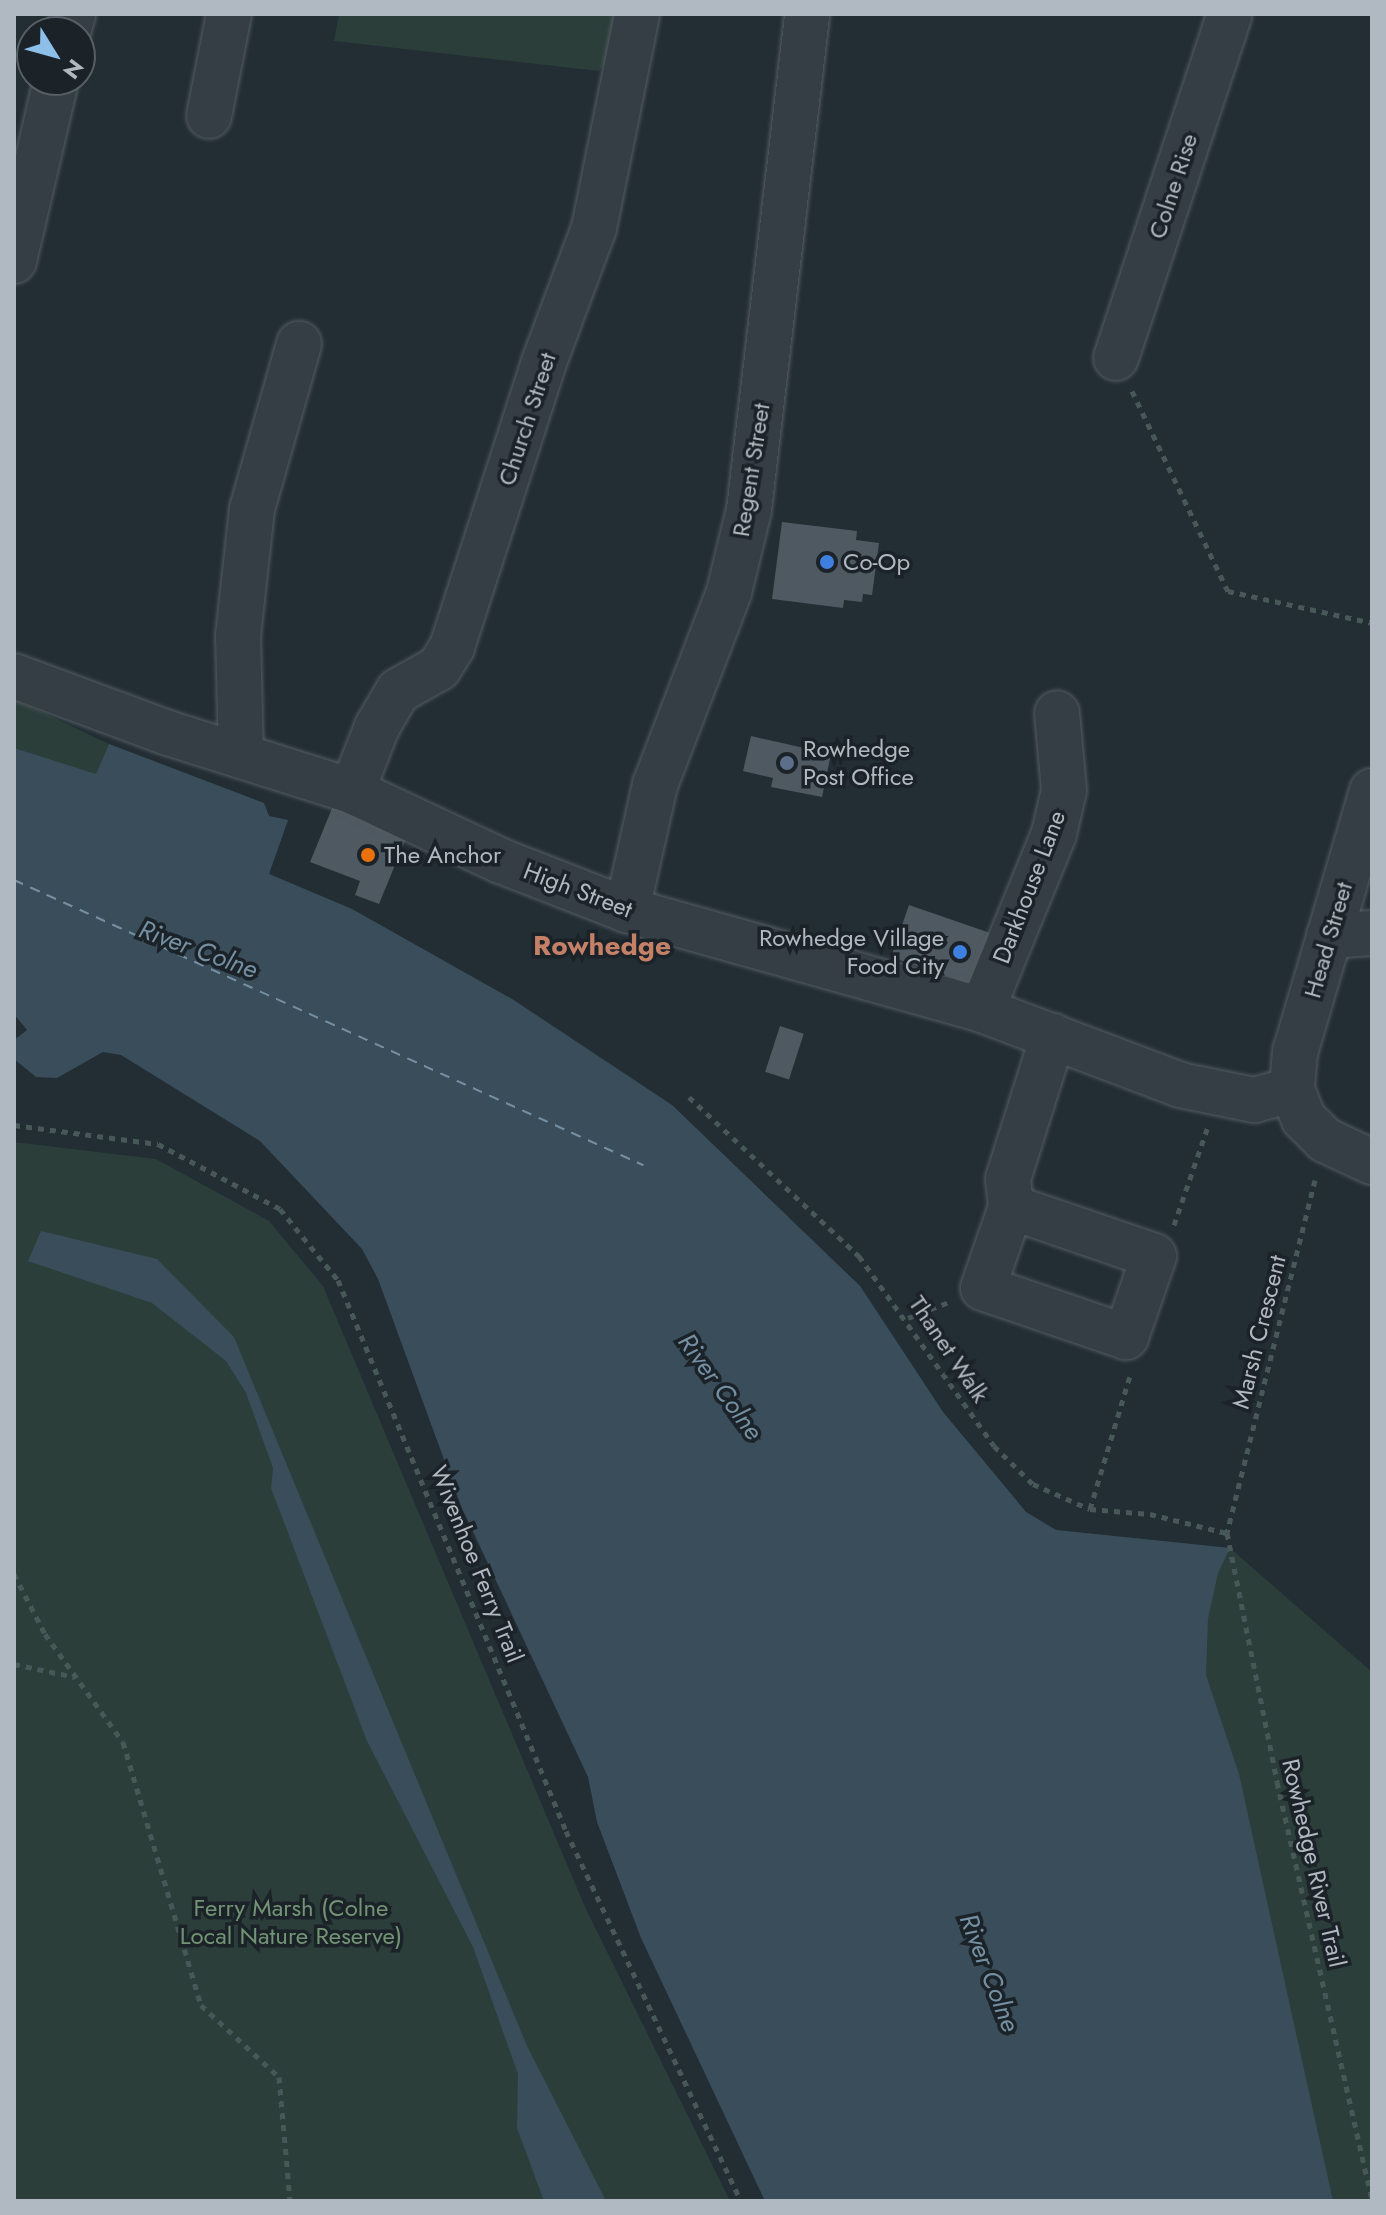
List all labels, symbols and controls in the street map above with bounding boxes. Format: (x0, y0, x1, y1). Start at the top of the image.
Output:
north arrow (16, 16, 96, 96)
text: N (56, 53, 92, 86)
street label: Colne Rise (1142, 130, 1204, 242)
street label: Church Street (492, 349, 562, 489)
street label: Regent Street (726, 401, 776, 539)
place label: Co-Op (843, 548, 910, 576)
marker: Co-Op (818, 553, 836, 571)
place label: Rowhedge Post Office (803, 735, 914, 791)
marker: Rowhedge Post Office (778, 754, 796, 772)
street label: Darkhouse Lane (987, 806, 1071, 968)
place label: The Anchor (384, 841, 501, 869)
marker: The Anchor (359, 846, 377, 864)
street label: High Street (520, 856, 636, 924)
street label: Head Street (1298, 879, 1358, 1001)
water label: River Colne (134, 914, 262, 986)
place label: Rowhedge Village Food City (759, 924, 944, 980)
district label: Rowhedge (533, 929, 671, 963)
marker: Rowhedge Village Food City (951, 943, 969, 961)
street label: Marsh Crescent (1226, 1252, 1292, 1412)
street label: Thanet Walk (903, 1290, 995, 1408)
water label: River Colne (671, 1328, 769, 1446)
street label: Wivenhoe Ferry Trail (424, 1461, 530, 1667)
street label: Rowhedge River Trail (1276, 1756, 1352, 1970)
park label: Ferry Marsh (Colne Local Nature Reserve) (180, 1894, 402, 1950)
water label: River Colne (952, 1910, 1026, 2036)

